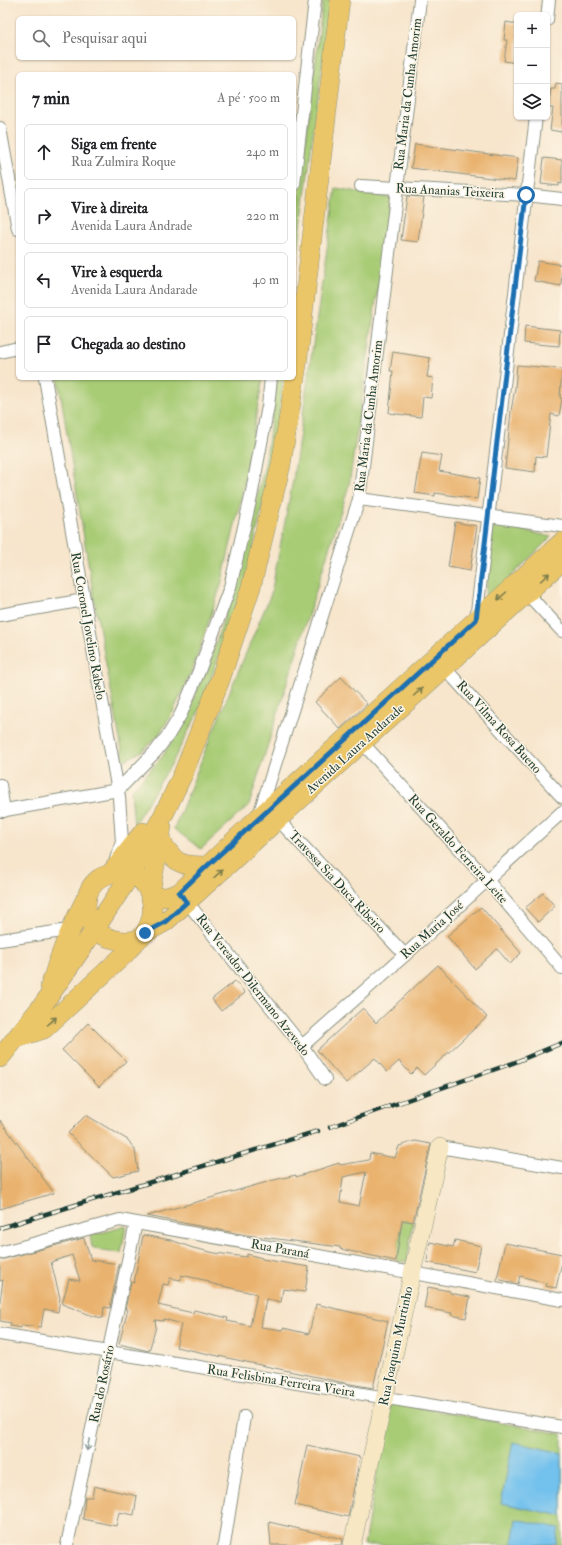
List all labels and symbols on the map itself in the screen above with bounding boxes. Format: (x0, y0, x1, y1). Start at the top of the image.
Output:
street label: Rua Maria da Cunha Amorim (391, 17, 425, 171)
street label: Rua Ananias Teixeira (395, 180, 505, 202)
route start (517, 186, 535, 204)
street label: Rua Maria da Cunha Amorim (352, 339, 386, 493)
street label: Rua Coronel Jovelino Rabelo (67, 551, 109, 701)
one-way arrow (540, 572, 550, 581)
one-way arrow (497, 592, 507, 601)
street label: Rua Vilma Rosa Bueno (453, 677, 545, 777)
one-way arrow (413, 688, 423, 697)
street label: Avenida Laura Andarade (302, 700, 408, 798)
street label: Rua Geraldo Ferreira Leite (405, 791, 512, 907)
street label: Travessa Sia Duca Ribeiro (285, 827, 389, 937)
one-way arrow (213, 869, 223, 878)
street label: Rua Maria José (397, 897, 467, 963)
street label: Rua Vereador Dilermano Azevedo (193, 911, 313, 1059)
route end (136, 924, 154, 942)
one-way arrow (47, 1017, 57, 1026)
street label: Rua Paraná (250, 1236, 311, 1262)
street label: Rua Joaquim Murtinho (376, 1285, 416, 1407)
street label: Rua do Rosário (86, 1344, 118, 1424)
street label: Rua Felisbina Ferreira Vieira (206, 1361, 357, 1401)
one-way arrow (84, 1438, 92, 1451)

